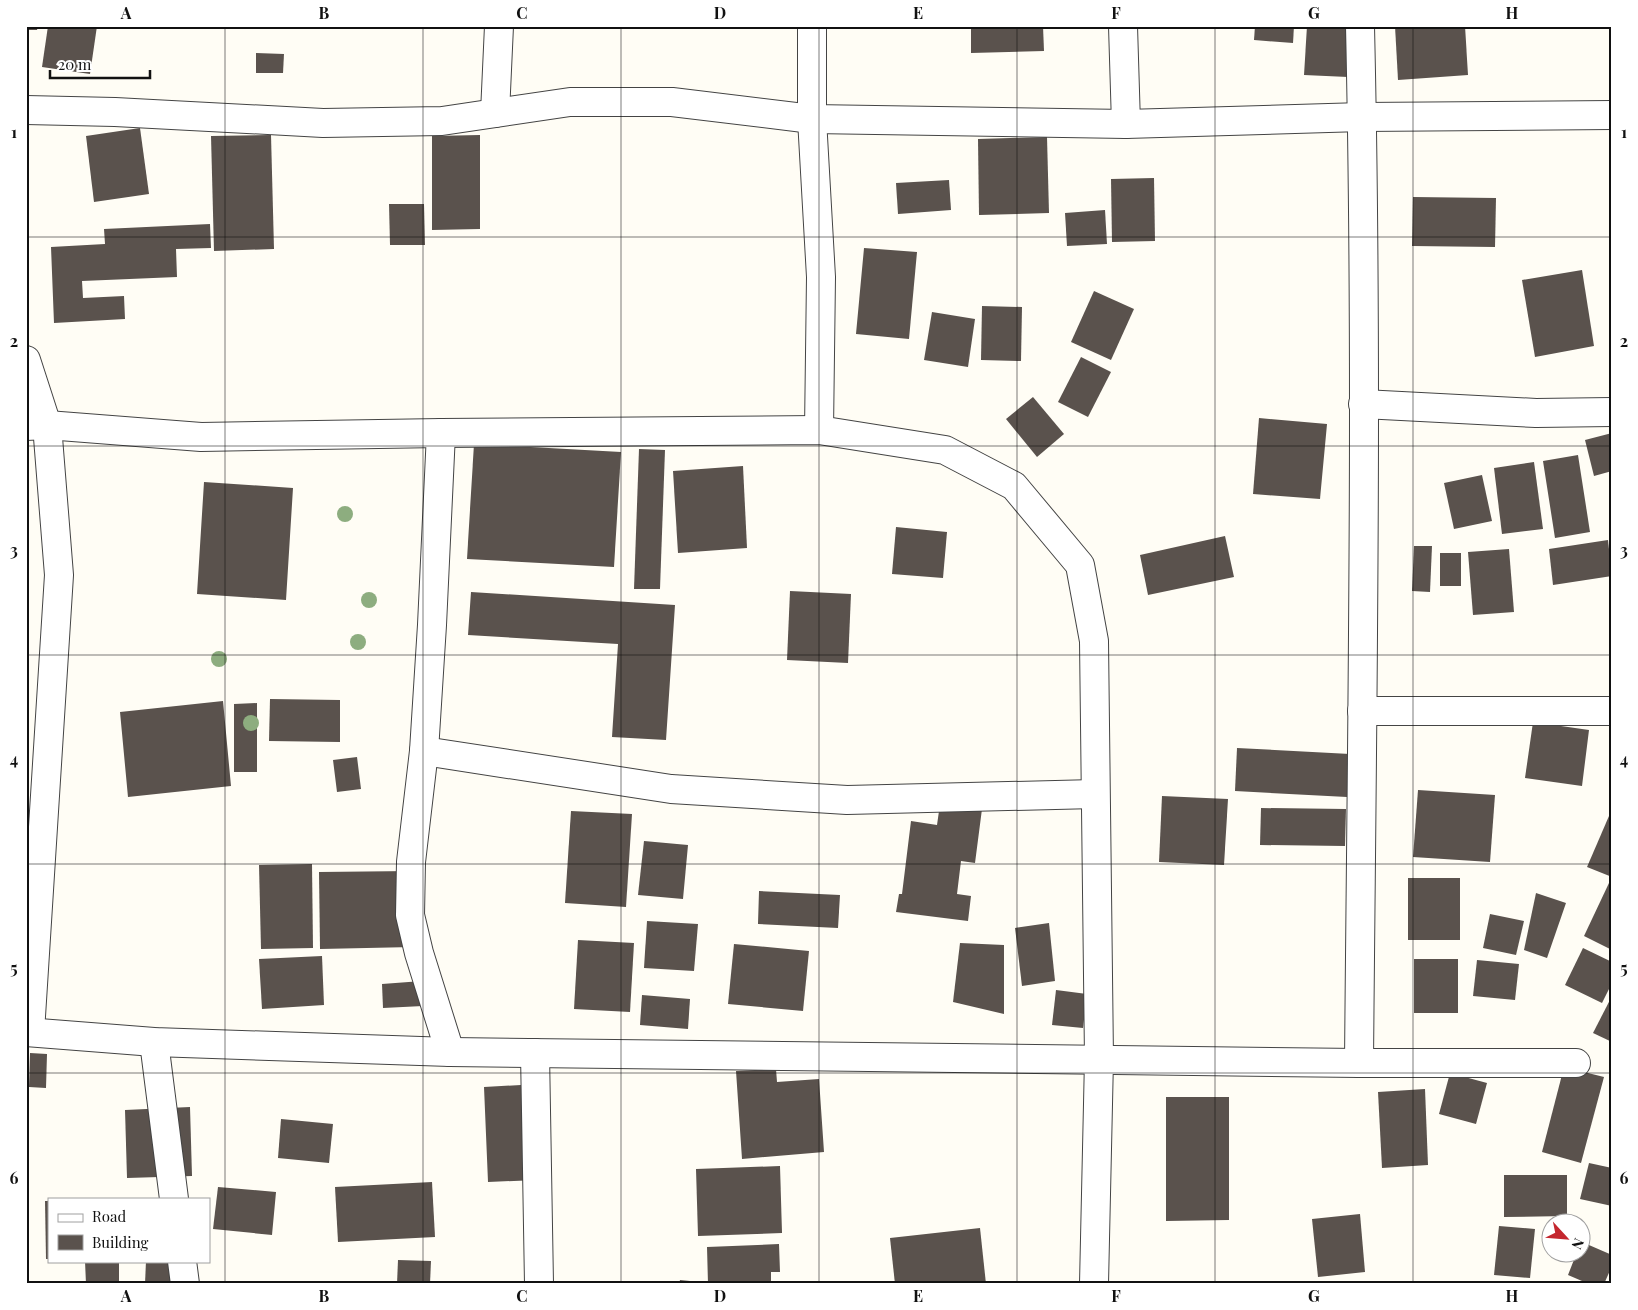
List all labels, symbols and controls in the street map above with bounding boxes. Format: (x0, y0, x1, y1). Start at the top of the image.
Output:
text: A (120, 2, 132, 23)
text: B (319, 2, 330, 23)
text: C (516, 2, 528, 23)
text: D (714, 2, 726, 23)
text: E (913, 2, 923, 23)
text: F (1111, 2, 1121, 23)
text: G (1308, 2, 1320, 23)
text: H (1506, 2, 1519, 23)
scale bar (50, 48, 150, 80)
text: 20 m (58, 54, 92, 74)
text: 1 (11, 121, 17, 142)
text: 1 (1621, 121, 1627, 142)
text: 2 (10, 330, 18, 351)
text: 2 (1620, 330, 1628, 351)
text: 3 (10, 539, 18, 560)
text: 3 (1620, 539, 1628, 560)
text: 4 (10, 748, 18, 769)
text: 4 (1620, 748, 1628, 769)
text: 5 (10, 957, 18, 978)
text: 5 (1620, 957, 1628, 978)
text: 6 (10, 1167, 19, 1188)
text: 6 (1620, 1167, 1629, 1188)
legend (48, 1198, 210, 1262)
text: Road (92, 1206, 126, 1226)
north arrow (1540, 1212, 1590, 1262)
text: Building (92, 1232, 149, 1252)
text: N (1567, 1235, 1589, 1253)
text: A (120, 1285, 132, 1306)
text: B (319, 1285, 330, 1306)
text: C (516, 1285, 528, 1306)
text: D (714, 1285, 726, 1306)
text: E (913, 1285, 923, 1306)
text: F (1111, 1285, 1121, 1306)
text: G (1308, 1285, 1320, 1306)
text: H (1506, 1285, 1519, 1306)

